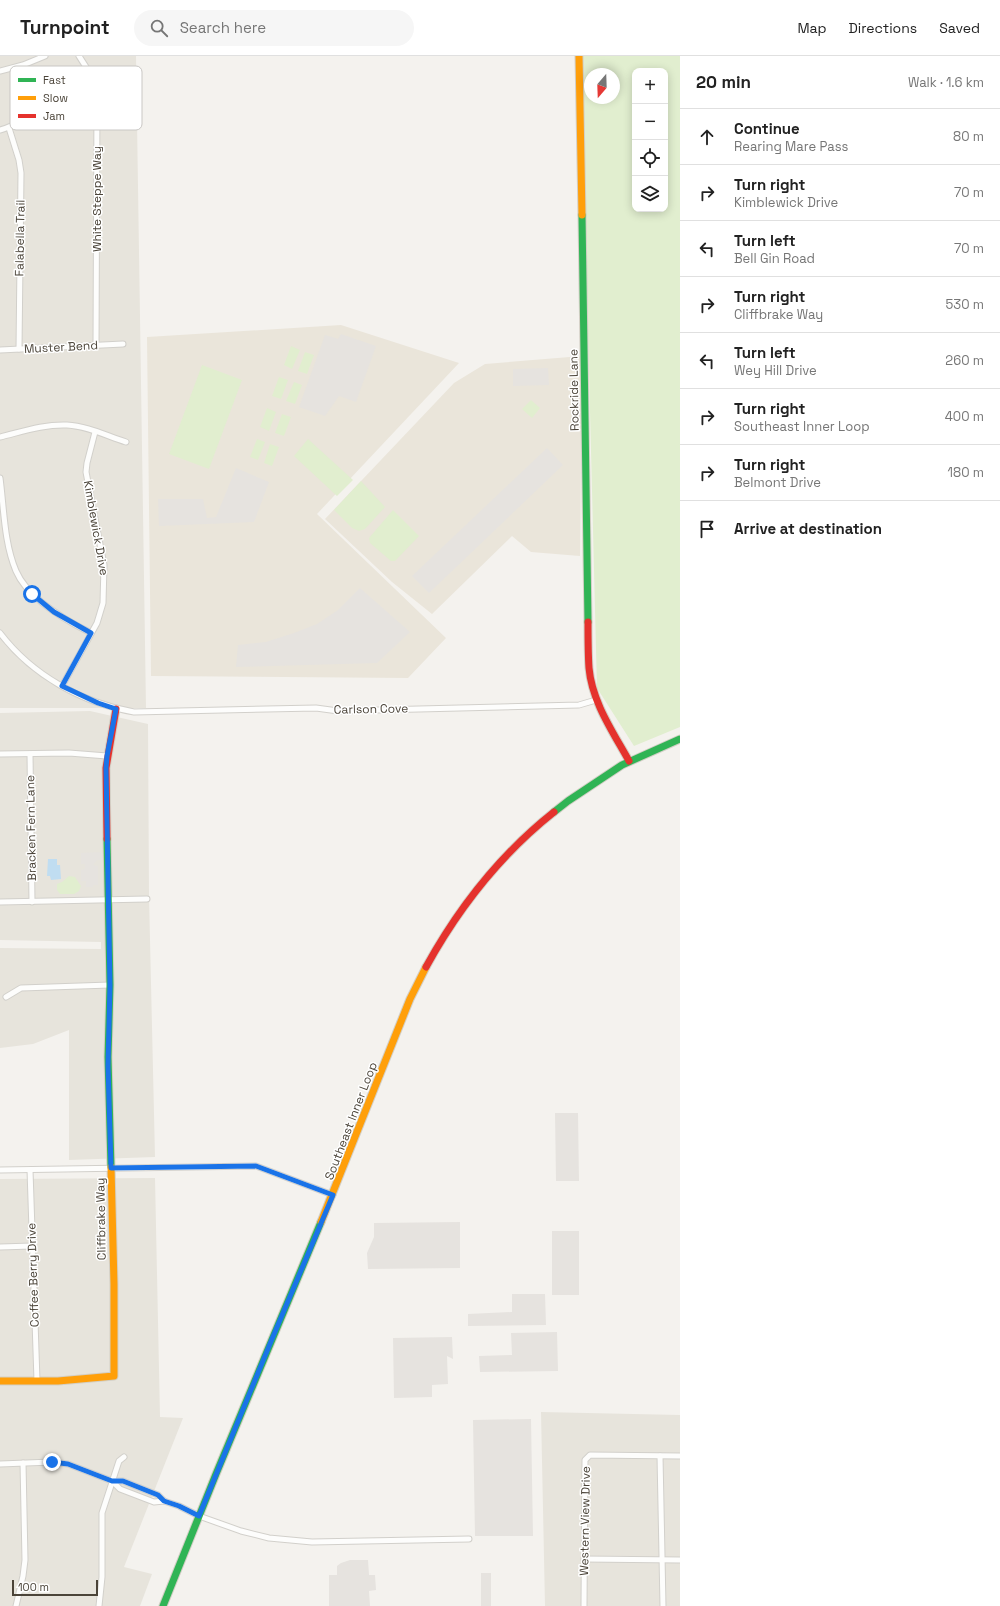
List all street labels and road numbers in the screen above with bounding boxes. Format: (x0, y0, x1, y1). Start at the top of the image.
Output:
street label: White Steppe Way (89, 146, 105, 252)
street label: Falabella Trail (11, 199, 29, 277)
street label: Muster Bend (24, 337, 98, 357)
street label: Rockride Lane (565, 349, 583, 431)
street label: Kimblewick Drive (80, 479, 112, 577)
street label: Carlson Cove (334, 700, 408, 718)
street label: Bracken Fern Lane (22, 775, 40, 881)
street label: Southeast Inner Loop (321, 1059, 381, 1182)
street label: Cliffbrake Way (92, 1178, 110, 1260)
street label: Coffee Berry Drive (23, 1223, 43, 1327)
street label: Western View Drive (576, 1466, 594, 1576)

